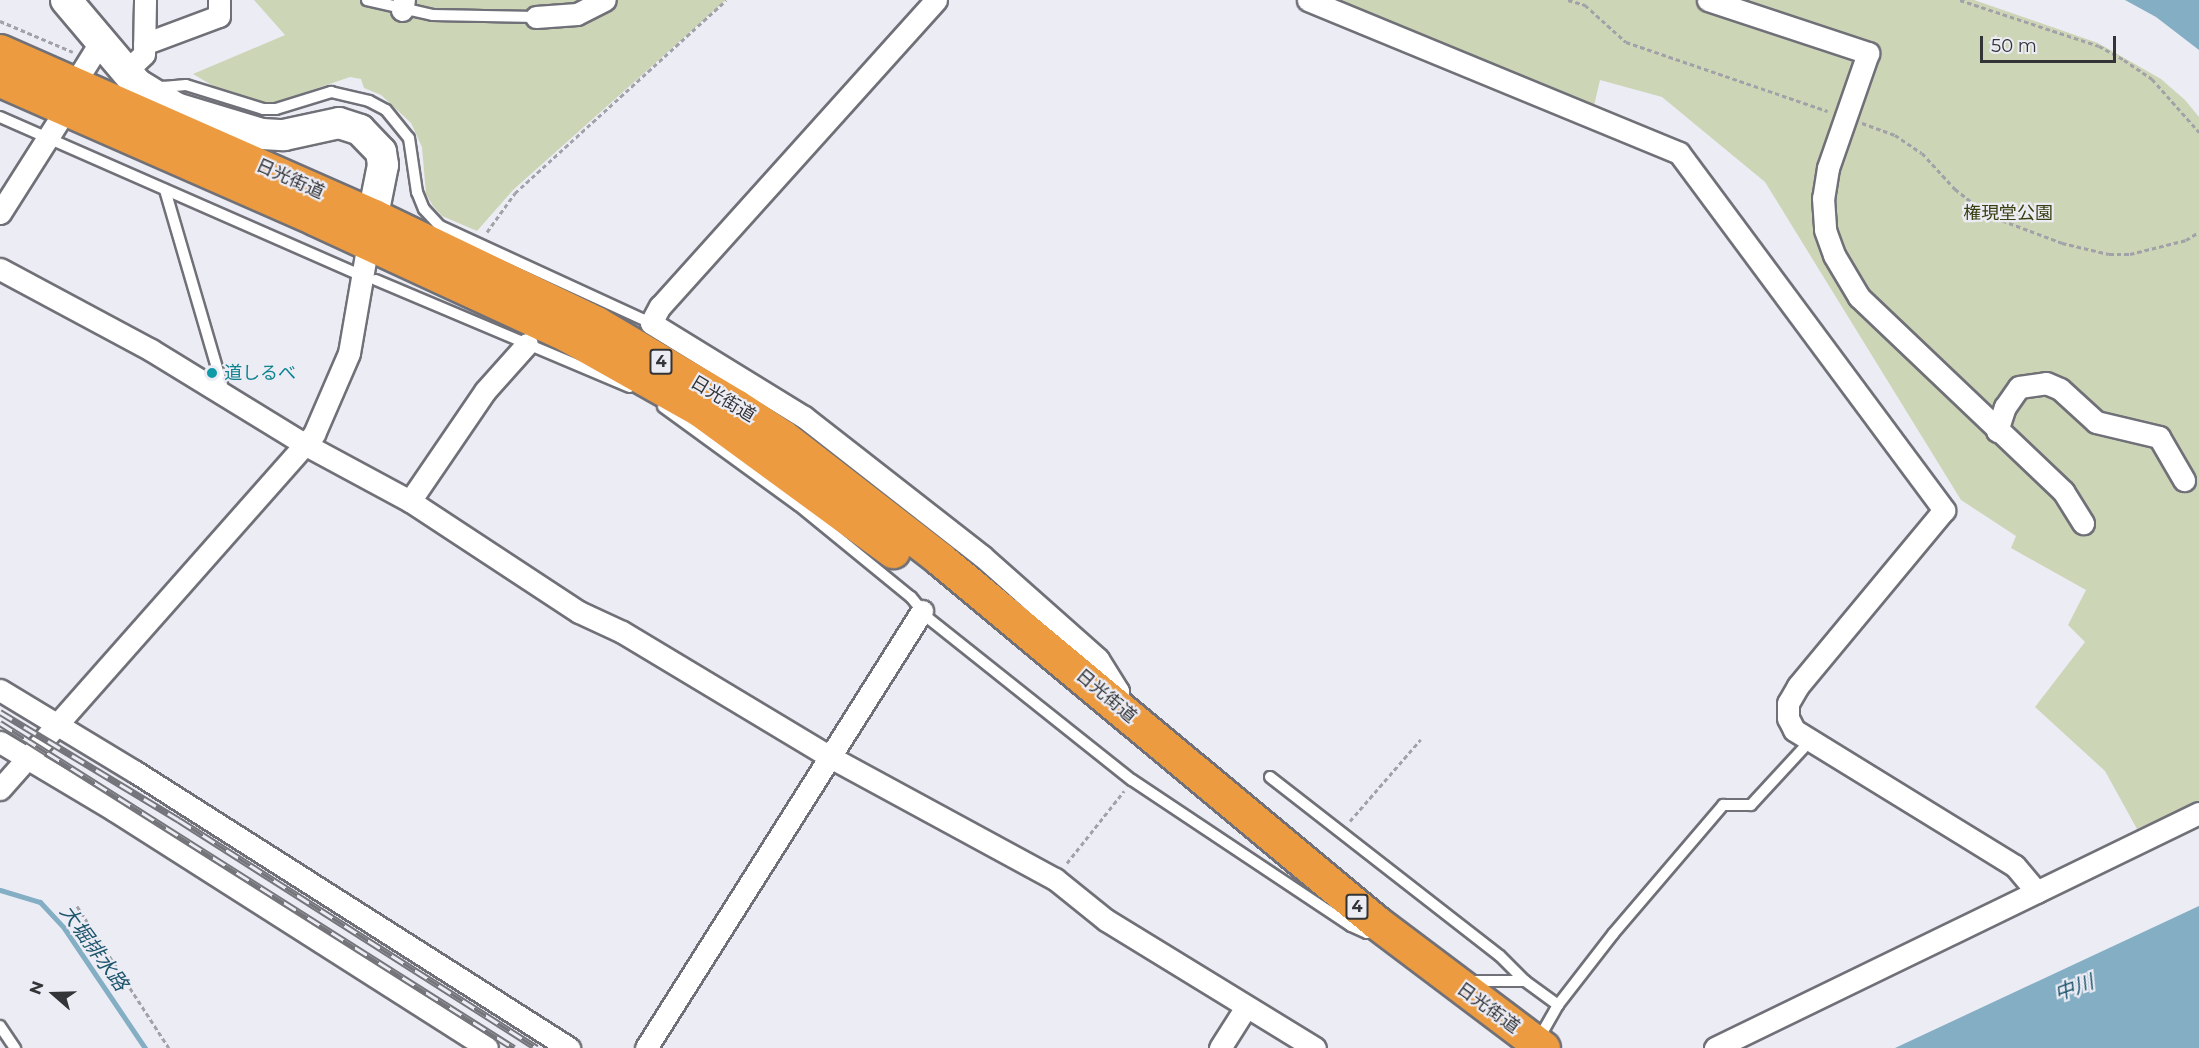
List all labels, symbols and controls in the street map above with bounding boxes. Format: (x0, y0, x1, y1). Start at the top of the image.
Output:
scale bar (1983, 24, 2120, 62)
text: 50 m (1991, 35, 2037, 57)
street label: 日光街道 (253, 154, 327, 204)
park label: 権現堂公園 (1963, 202, 2053, 224)
road number: 4 (649, 349, 673, 375)
place label: 道しるべ (224, 362, 296, 384)
marker: 道しるべ (205, 366, 219, 380)
street label: 日光街道 (687, 371, 759, 427)
street label: 日光街道 (1071, 665, 1141, 727)
road number: 4 (1345, 894, 1369, 920)
water label: 大堀排水路 (55, 900, 133, 996)
north arrow (24, 964, 84, 1024)
water label: 中川 (2051, 970, 2097, 1006)
text: N (25, 978, 48, 997)
street label: 日光街道 (1453, 978, 1523, 1038)

